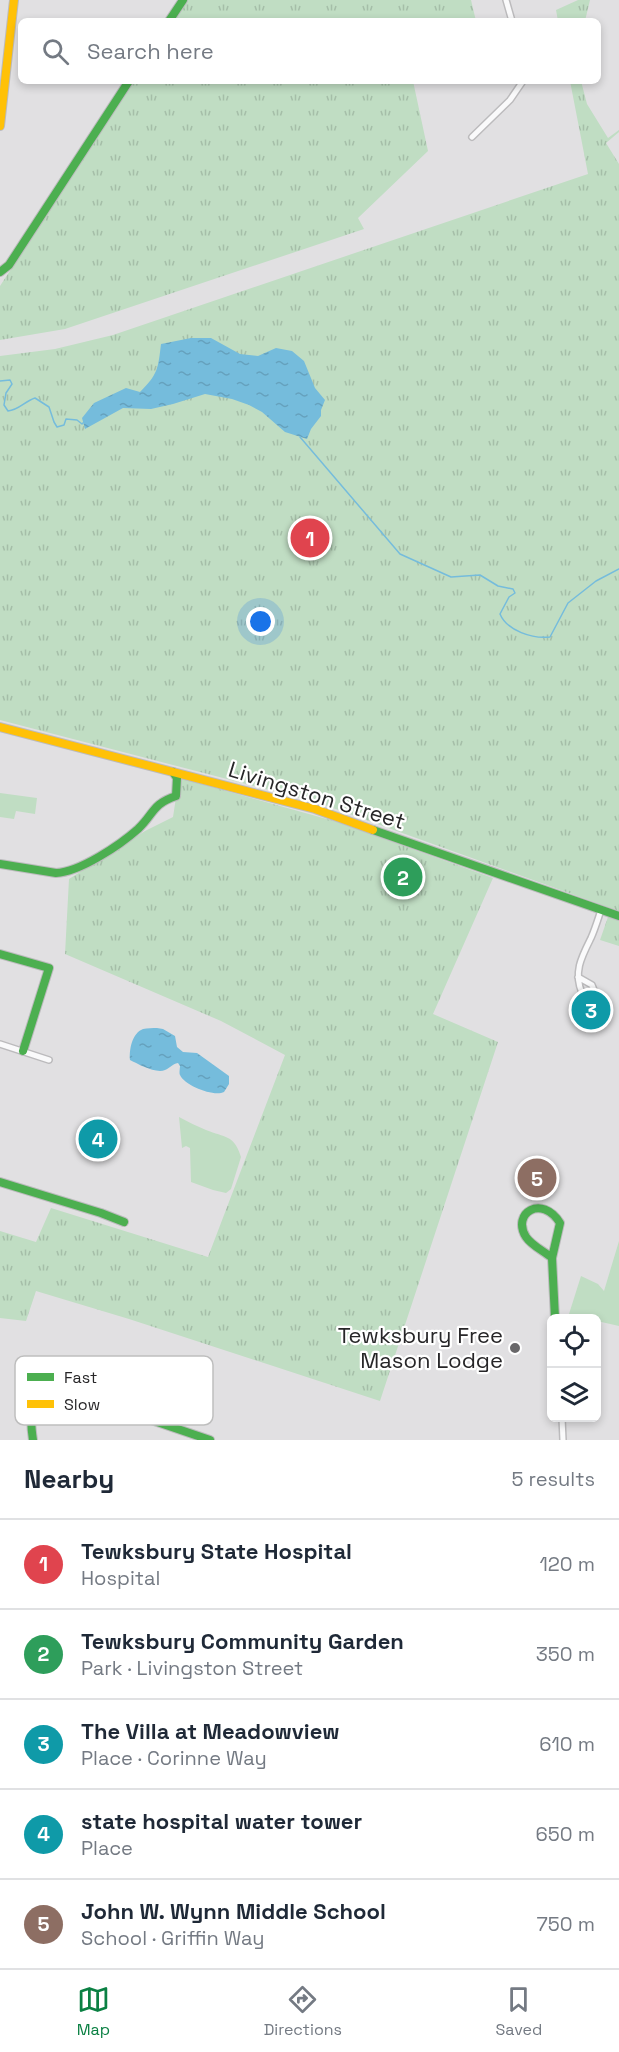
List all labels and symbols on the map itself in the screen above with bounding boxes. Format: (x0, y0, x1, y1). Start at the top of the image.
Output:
pin: 1 (290, 516, 330, 560)
your location (246, 607, 275, 636)
street label: Livingston Street (225, 755, 409, 835)
pin: 2 (384, 854, 422, 900)
pin: 3 (572, 988, 610, 1032)
pin: 4 (78, 1116, 118, 1162)
pin: 5 (518, 1156, 556, 1200)
place label: Tewksbury Free Mason Lodge (338, 1321, 503, 1374)
marker: Tewksbury Free Mason Lodge (508, 1341, 522, 1355)
legend (15, 1356, 213, 1425)
text: Fast (64, 1367, 97, 1388)
text: Slow (64, 1394, 100, 1415)

